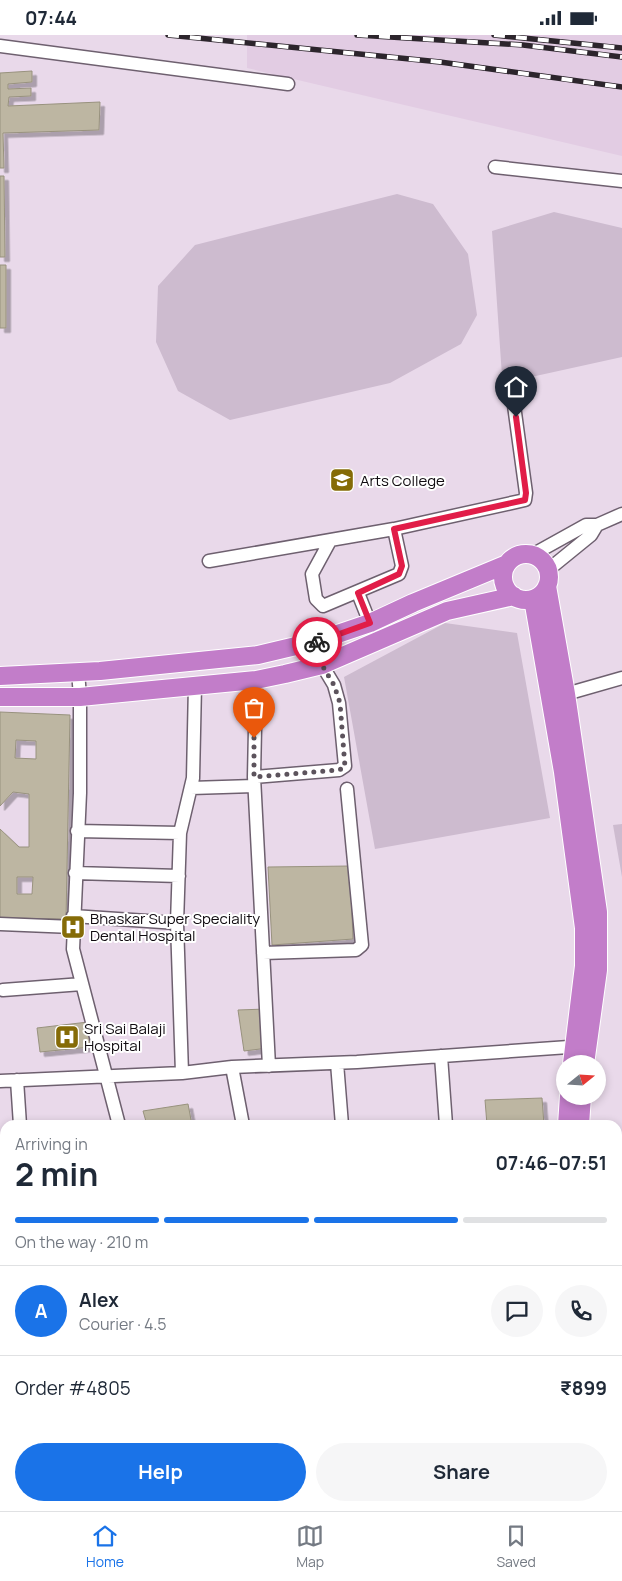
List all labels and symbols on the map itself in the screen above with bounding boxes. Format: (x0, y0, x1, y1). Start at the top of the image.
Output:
pin (495, 366, 537, 417)
school or university icon: Arts College (329, 467, 355, 493)
place label: Arts College (360, 470, 445, 491)
courier (292, 617, 342, 667)
pin (233, 687, 275, 738)
place label: Bhaskar Super Speciality Dental Hospital (90, 908, 260, 946)
hospital icon: Bhaskar Super Speciality Dental Hospital (60, 914, 86, 940)
place label: Sri Sai Balaji Hospital (84, 1018, 166, 1056)
hospital icon: Sri Sai Balaji Hospital (54, 1024, 80, 1050)
north arrow (556, 1055, 606, 1105)

